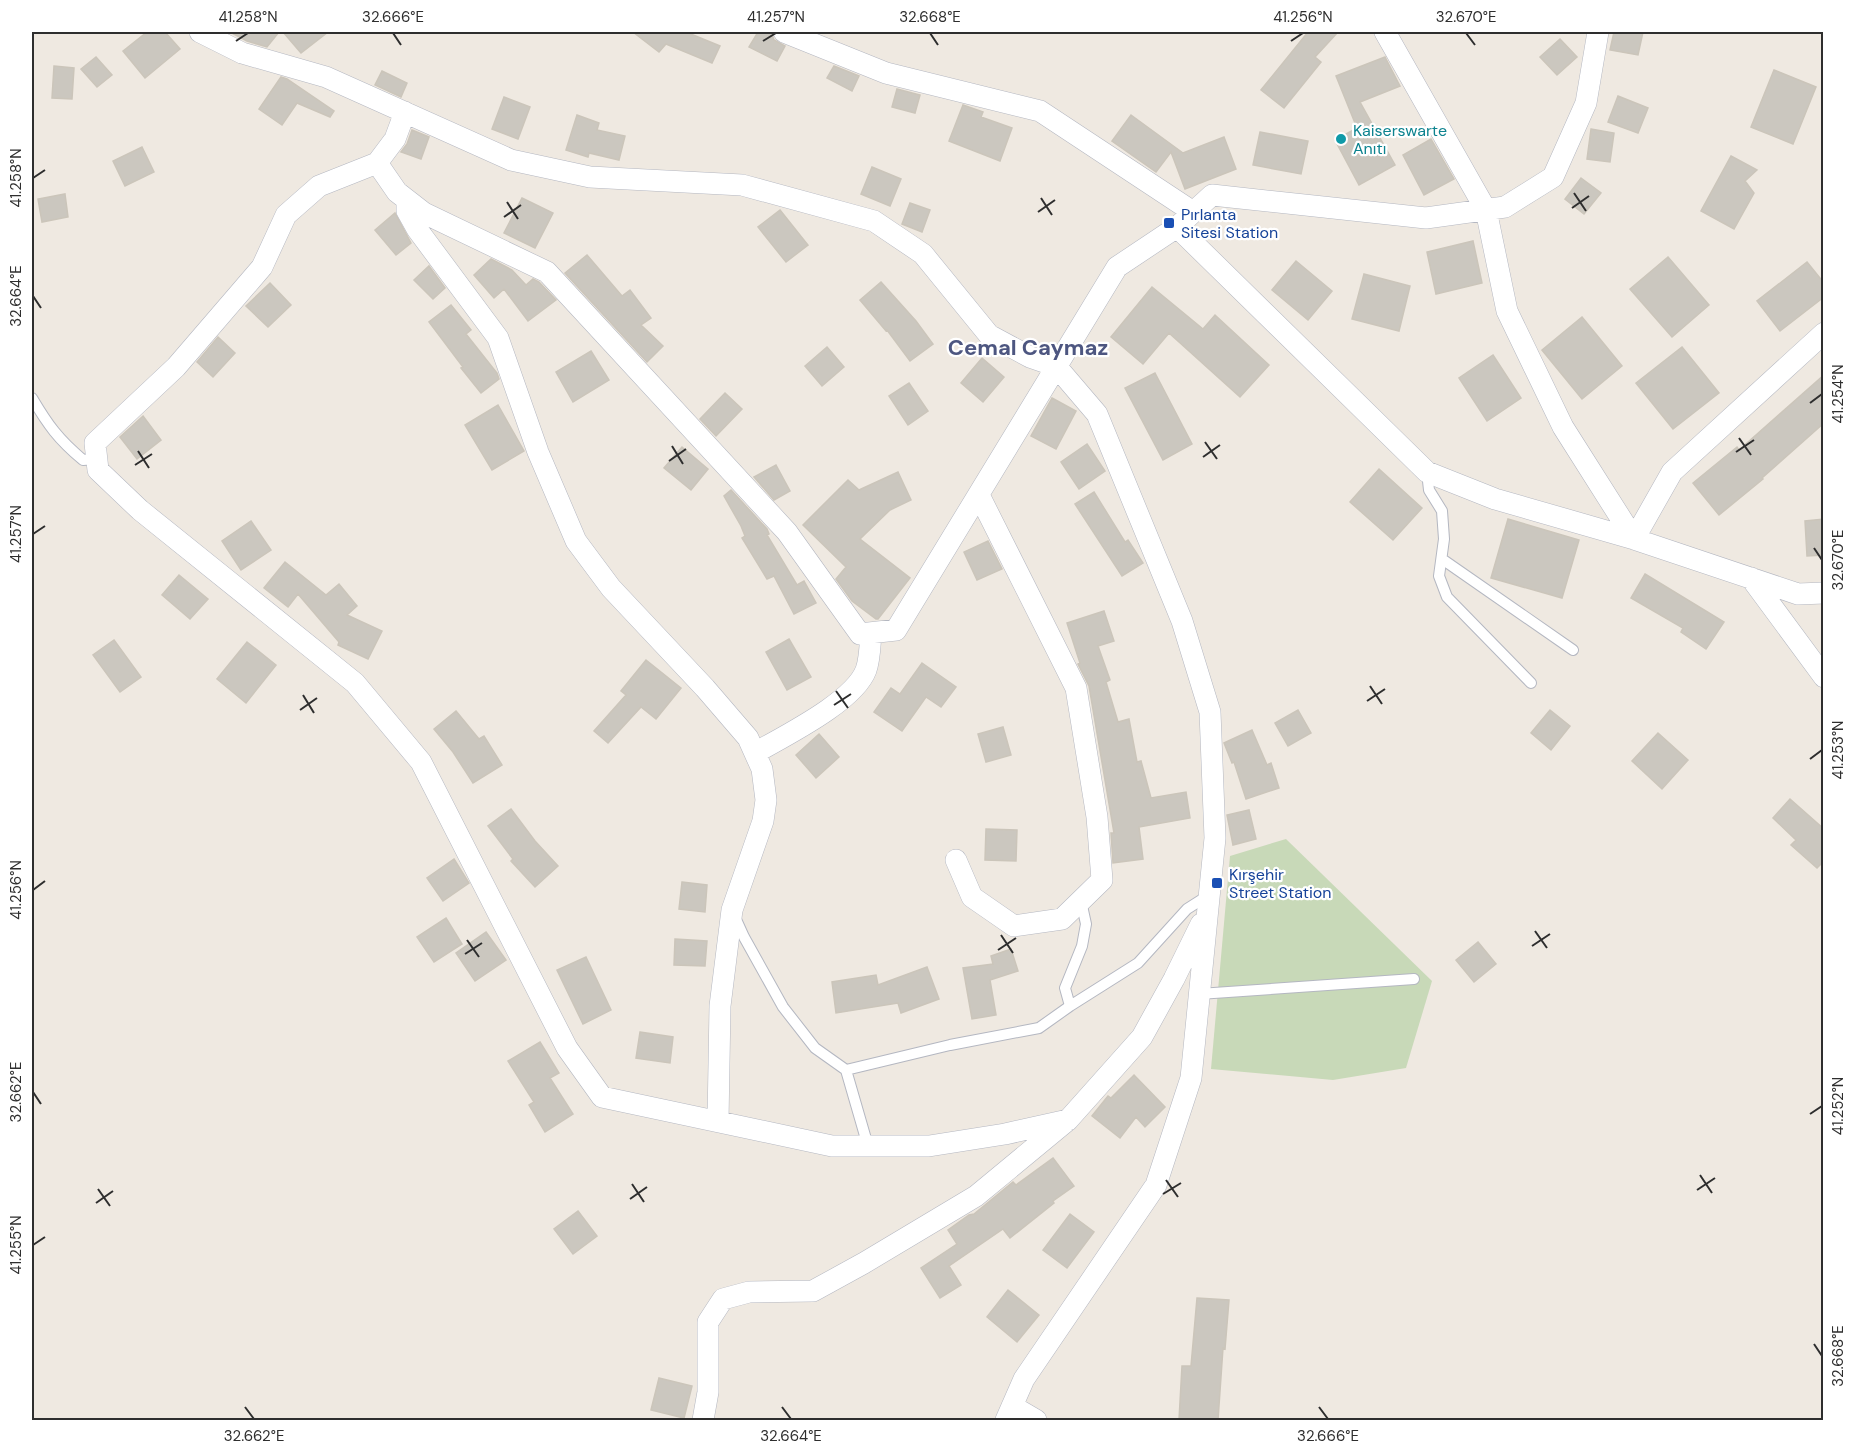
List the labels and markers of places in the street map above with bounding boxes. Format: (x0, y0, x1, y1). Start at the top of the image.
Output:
place label: Kaiserswarte Anıtı (1353, 120, 1447, 159)
marker: Kaiserswarte Anıtı (1334, 132, 1348, 146)
place label: Pırlanta Sitesi Station (1181, 204, 1278, 243)
marker: Pırlanta Sitesi Station (1162, 216, 1176, 230)
place label: Kırşehir Street Station (1229, 864, 1331, 903)
marker: Kırşehir Street Station (1210, 876, 1224, 890)

